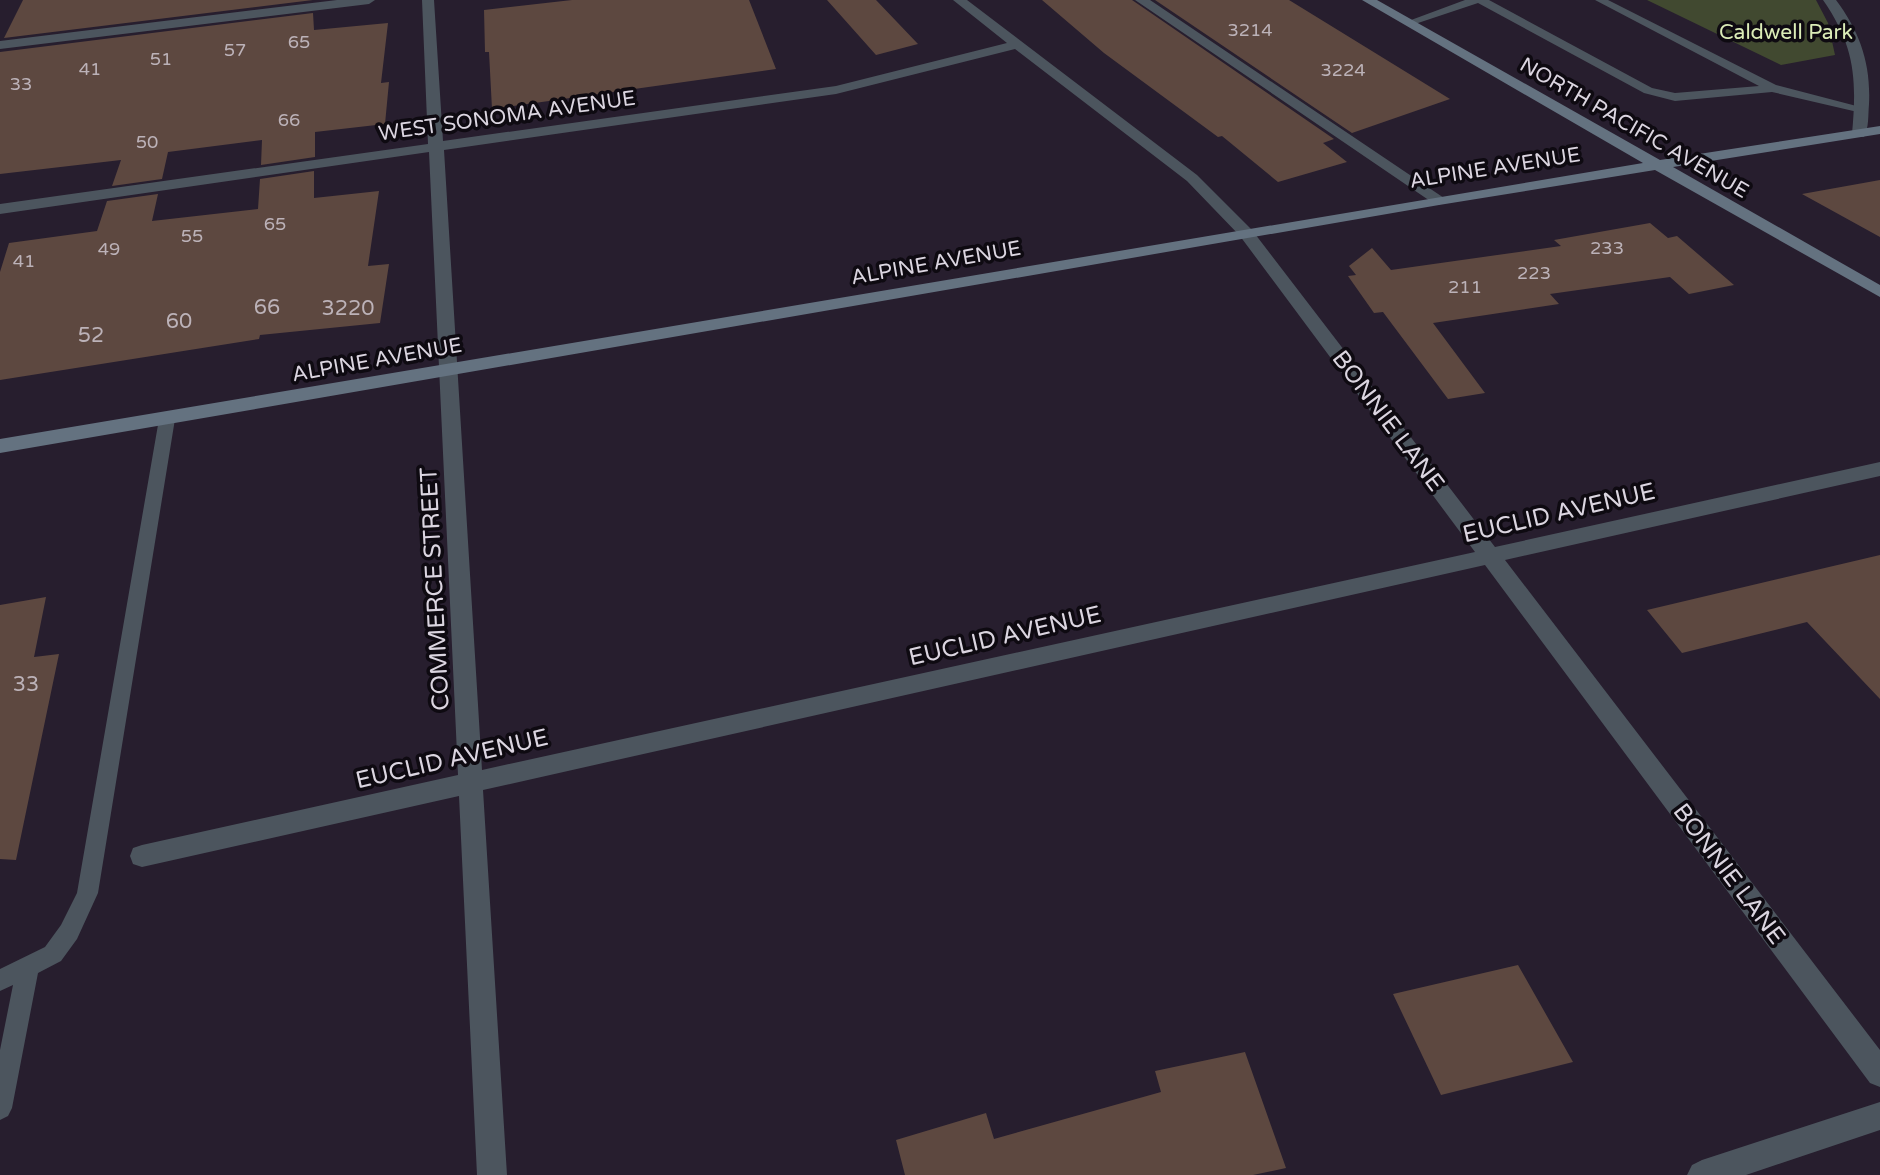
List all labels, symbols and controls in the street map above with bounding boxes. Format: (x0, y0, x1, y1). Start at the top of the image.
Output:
house number: 3214 (1227, 19, 1273, 41)
park label: Caldwell Park (1719, 20, 1853, 45)
house number: 65 (288, 31, 310, 53)
house number: 57 (224, 39, 246, 61)
house number: 51 (150, 48, 172, 70)
street label: NORTH PACIFIC AVENUE (1515, 52, 1753, 204)
house number: 41 (79, 58, 101, 80)
house number: 3224 (1320, 59, 1366, 81)
house number: 33 (10, 73, 32, 95)
street label: WEST SONOMA AVENUE (377, 86, 637, 146)
house number: 66 (278, 109, 300, 131)
house number: 50 (136, 131, 158, 153)
street label: ALPINE AVENUE (1408, 142, 1582, 194)
house number: 65 (264, 213, 286, 235)
house number: 55 (181, 225, 203, 247)
street label: ALPINE AVENUE (849, 236, 1023, 290)
house number: 233 (1590, 237, 1624, 259)
house number: 49 (98, 238, 120, 260)
house number: 41 (13, 250, 35, 272)
house number: 223 (1517, 262, 1551, 284)
house number: 211 (1448, 276, 1482, 298)
house number: 66 (254, 295, 280, 320)
house number: 3220 (322, 296, 374, 321)
house number: 60 (166, 309, 192, 334)
house number: 52 (78, 323, 104, 348)
street label: ALPINE AVENUE (290, 333, 464, 387)
street label: BONNIE LANE (1326, 345, 1450, 497)
street label: COMMERCE STREET (414, 466, 456, 711)
street label: EUCLID AVENUE (1460, 477, 1658, 549)
street label: EUCLID AVENUE (906, 600, 1104, 672)
house number: 33 (13, 672, 39, 697)
street label: EUCLID AVENUE (353, 723, 551, 795)
street label: BONNIE LANE (1667, 798, 1791, 950)

